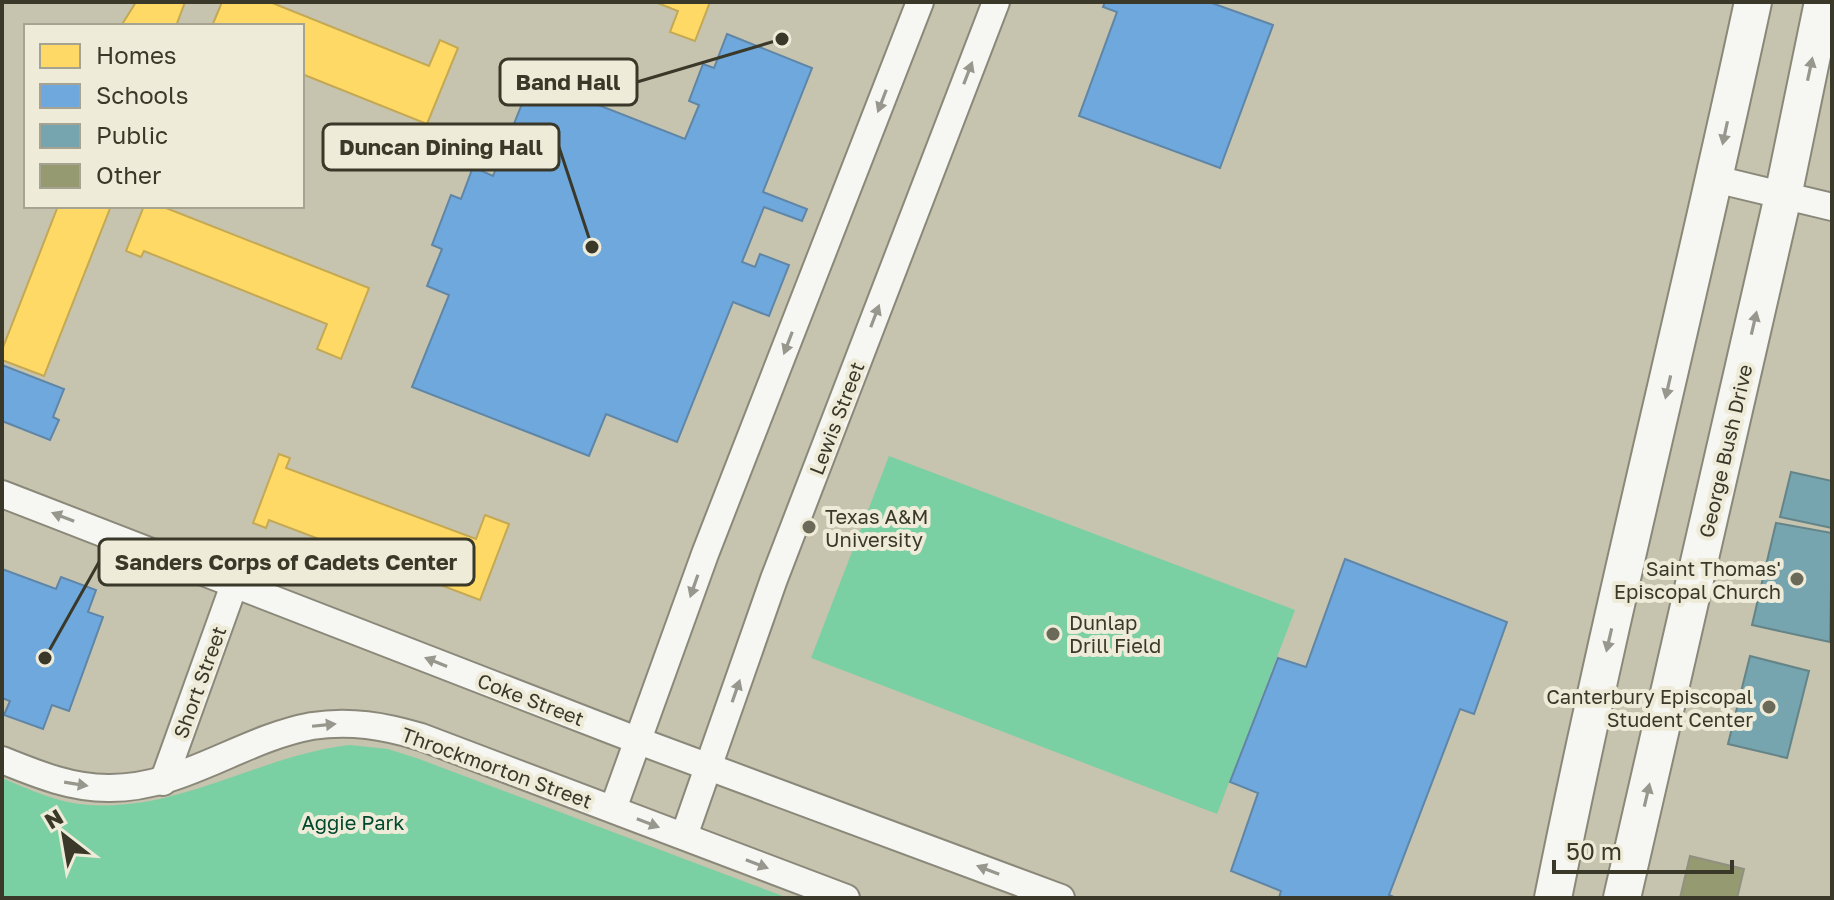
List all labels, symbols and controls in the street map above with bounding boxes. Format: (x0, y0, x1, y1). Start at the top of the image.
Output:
legend (24, 24, 304, 208)
text: Homes (96, 40, 177, 69)
one-way arrow (1804, 56, 1817, 81)
callout: Band Hall (500, 59, 637, 105)
one-way arrow (962, 61, 975, 85)
text: Band Hall (516, 68, 620, 95)
text: Schools (96, 80, 188, 109)
one-way arrow (875, 89, 888, 113)
text: Public (96, 120, 168, 149)
one-way arrow (1718, 121, 1731, 146)
callout: Duncan Dining Hall (323, 124, 559, 170)
text: Duncan Dining Hall (339, 133, 543, 160)
text: Other (96, 160, 161, 189)
one-way arrow (869, 304, 882, 328)
one-way arrow (1748, 310, 1761, 335)
one-way arrow (781, 331, 794, 355)
street label: Lewis Street (803, 358, 869, 478)
street label: George Bush Drive (1693, 362, 1757, 540)
one-way arrow (1661, 374, 1674, 399)
place label: Texas A&M University (825, 504, 929, 551)
one-way arrow (51, 510, 75, 523)
marker: Texas A&M University (800, 518, 818, 536)
callout: Sanders Corps of Cadets Center (99, 539, 474, 585)
text: Sanders Corps of Cadets Center (115, 548, 458, 575)
place label: Saint Thomas' Episcopal Church (1614, 556, 1781, 603)
marker: Saint Thomas' Episcopal Church (1788, 570, 1806, 588)
one-way arrow (687, 574, 699, 598)
place label: Dunlap Drill Field (1069, 610, 1161, 657)
street label: Short Street (168, 623, 230, 741)
marker: Dunlap Drill Field (1044, 625, 1062, 643)
one-way arrow (1602, 628, 1615, 653)
one-way arrow (424, 655, 448, 668)
street label: Coke Street (474, 668, 588, 730)
one-way arrow (730, 678, 742, 702)
place label: Canterbury Episcopal Student Center (1546, 684, 1753, 731)
marker: Canterbury Episcopal Student Center (1760, 698, 1778, 716)
one-way arrow (312, 719, 337, 732)
street label: Throckmorton Street (399, 721, 595, 813)
one-way arrow (63, 779, 88, 791)
one-way arrow (1641, 782, 1654, 807)
north arrow (24, 796, 104, 876)
text: N (39, 803, 68, 834)
park label: Aggie Park (301, 810, 405, 834)
one-way arrow (636, 817, 660, 830)
scale bar (1554, 824, 1732, 874)
text: 50 m (1566, 836, 1622, 865)
one-way arrow (745, 858, 769, 871)
one-way arrow (976, 863, 1000, 876)

